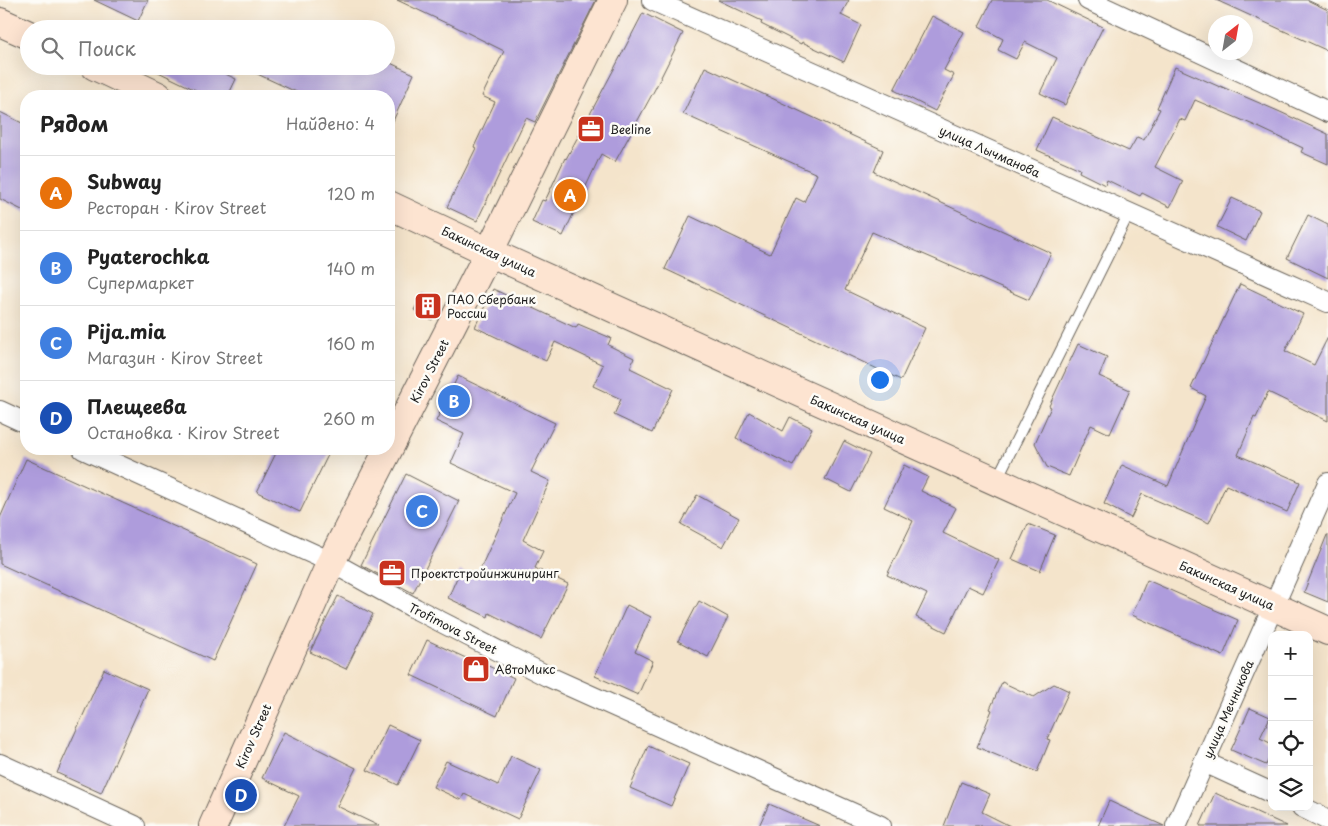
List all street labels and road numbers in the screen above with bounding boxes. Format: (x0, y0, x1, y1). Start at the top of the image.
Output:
street label: улица Лычманова (937, 121, 1044, 182)
street label: Бакинская улица (439, 221, 540, 281)
street label: Kirov Street (405, 336, 453, 406)
street label: Бакинская улица (808, 390, 909, 448)
street label: Бакинская улица (1177, 556, 1278, 614)
street label: Trofimova Street (406, 598, 500, 658)
street label: улица Мечникова (1198, 656, 1258, 761)
street label: Kirov Street (231, 701, 275, 771)

